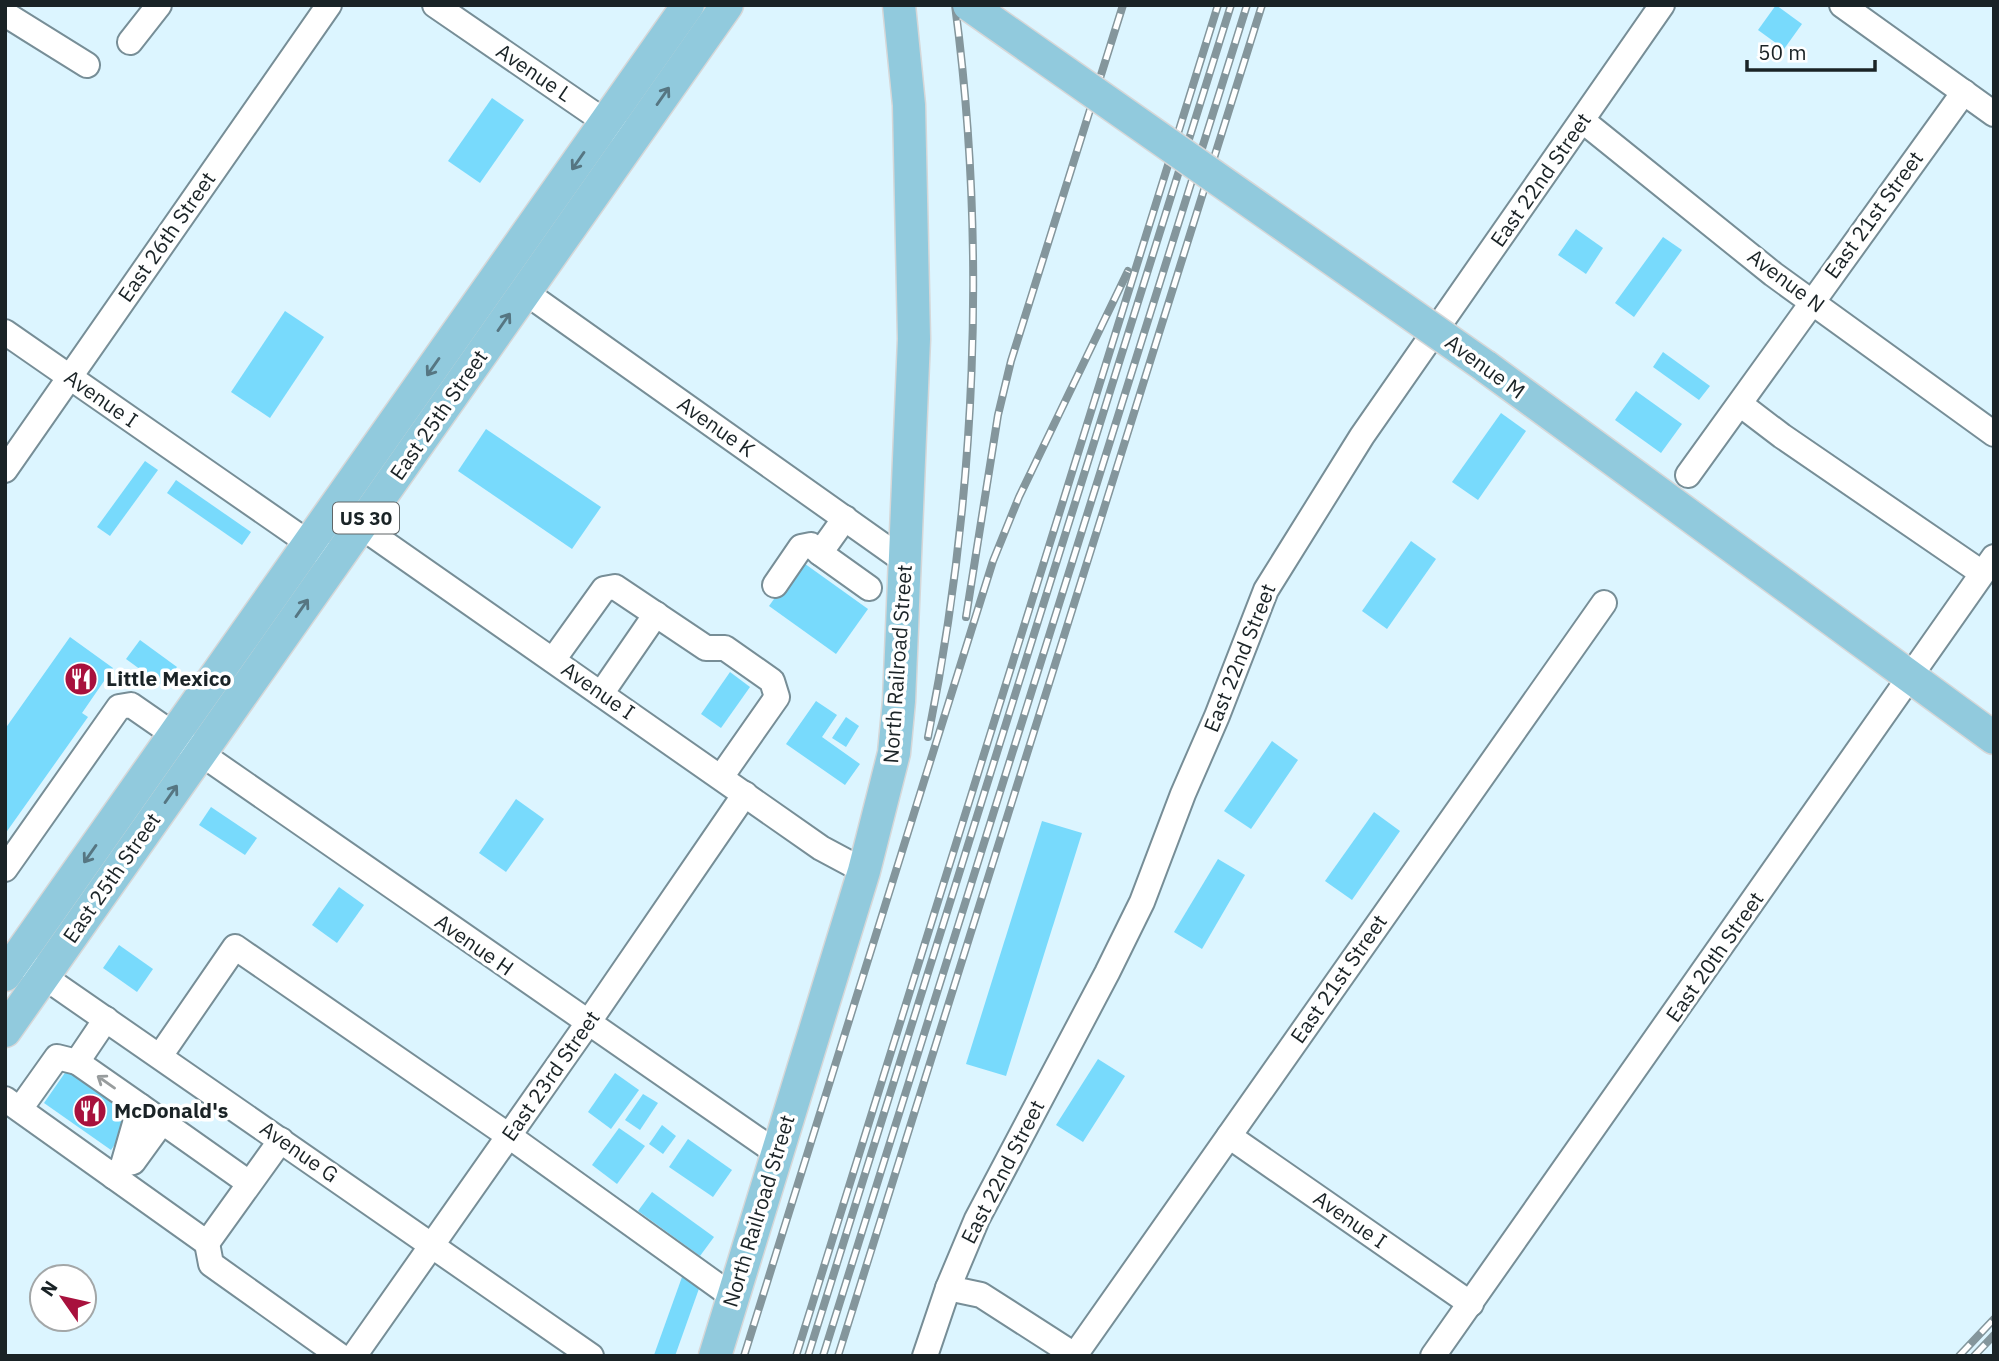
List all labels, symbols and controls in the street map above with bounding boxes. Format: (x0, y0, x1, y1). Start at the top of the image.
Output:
scale bar (1747, 28, 1875, 72)
street label: Avenue L (491, 37, 578, 108)
text: 50 m (1758, 38, 1807, 66)
one-way arrow (656, 87, 670, 106)
street label: East 22nd Street (1483, 107, 1597, 252)
street label: East 21st Street (1817, 145, 1929, 284)
one-way arrow (571, 151, 585, 170)
street label: East 26th Street (111, 166, 222, 307)
street label: Avenue N (1742, 242, 1831, 318)
one-way arrow (497, 313, 511, 332)
street label: Avenue M (1440, 328, 1531, 405)
street label: East 25th Street (383, 344, 494, 485)
one-way arrow (426, 357, 440, 376)
street label: Avenue I (59, 363, 144, 434)
street label: Avenue K (672, 389, 761, 463)
road number: US 30 (333, 503, 399, 534)
street label: North Railroad Street (876, 564, 918, 764)
street label: East 22nd Street (1197, 579, 1282, 736)
one-way arrow (295, 599, 309, 618)
street label: Avenue I (556, 655, 641, 726)
restaurant icon: Little Mexico (62, 660, 100, 698)
place label: Little Mexico (106, 664, 231, 692)
one-way arrow (164, 785, 178, 804)
street label: East 25th Street (56, 807, 167, 948)
one-way arrow (83, 843, 97, 863)
street label: East 20th Street (1659, 886, 1770, 1027)
street label: Avenue H (430, 907, 519, 981)
street label: East 21st Street (1283, 909, 1393, 1048)
street label: East 23rd Street (495, 1005, 606, 1146)
one-way arrow (97, 1075, 116, 1089)
restaurant icon: McDonald's (71, 1092, 109, 1130)
street label: East 22nd Street (954, 1095, 1050, 1248)
place label: McDonald's (114, 1096, 228, 1124)
street label: North Railroad Street (716, 1111, 801, 1310)
street label: Avenue G (255, 1114, 344, 1188)
street label: Avenue I (1308, 1184, 1393, 1255)
north arrow (28, 1263, 98, 1333)
text: N (35, 1276, 63, 1301)

